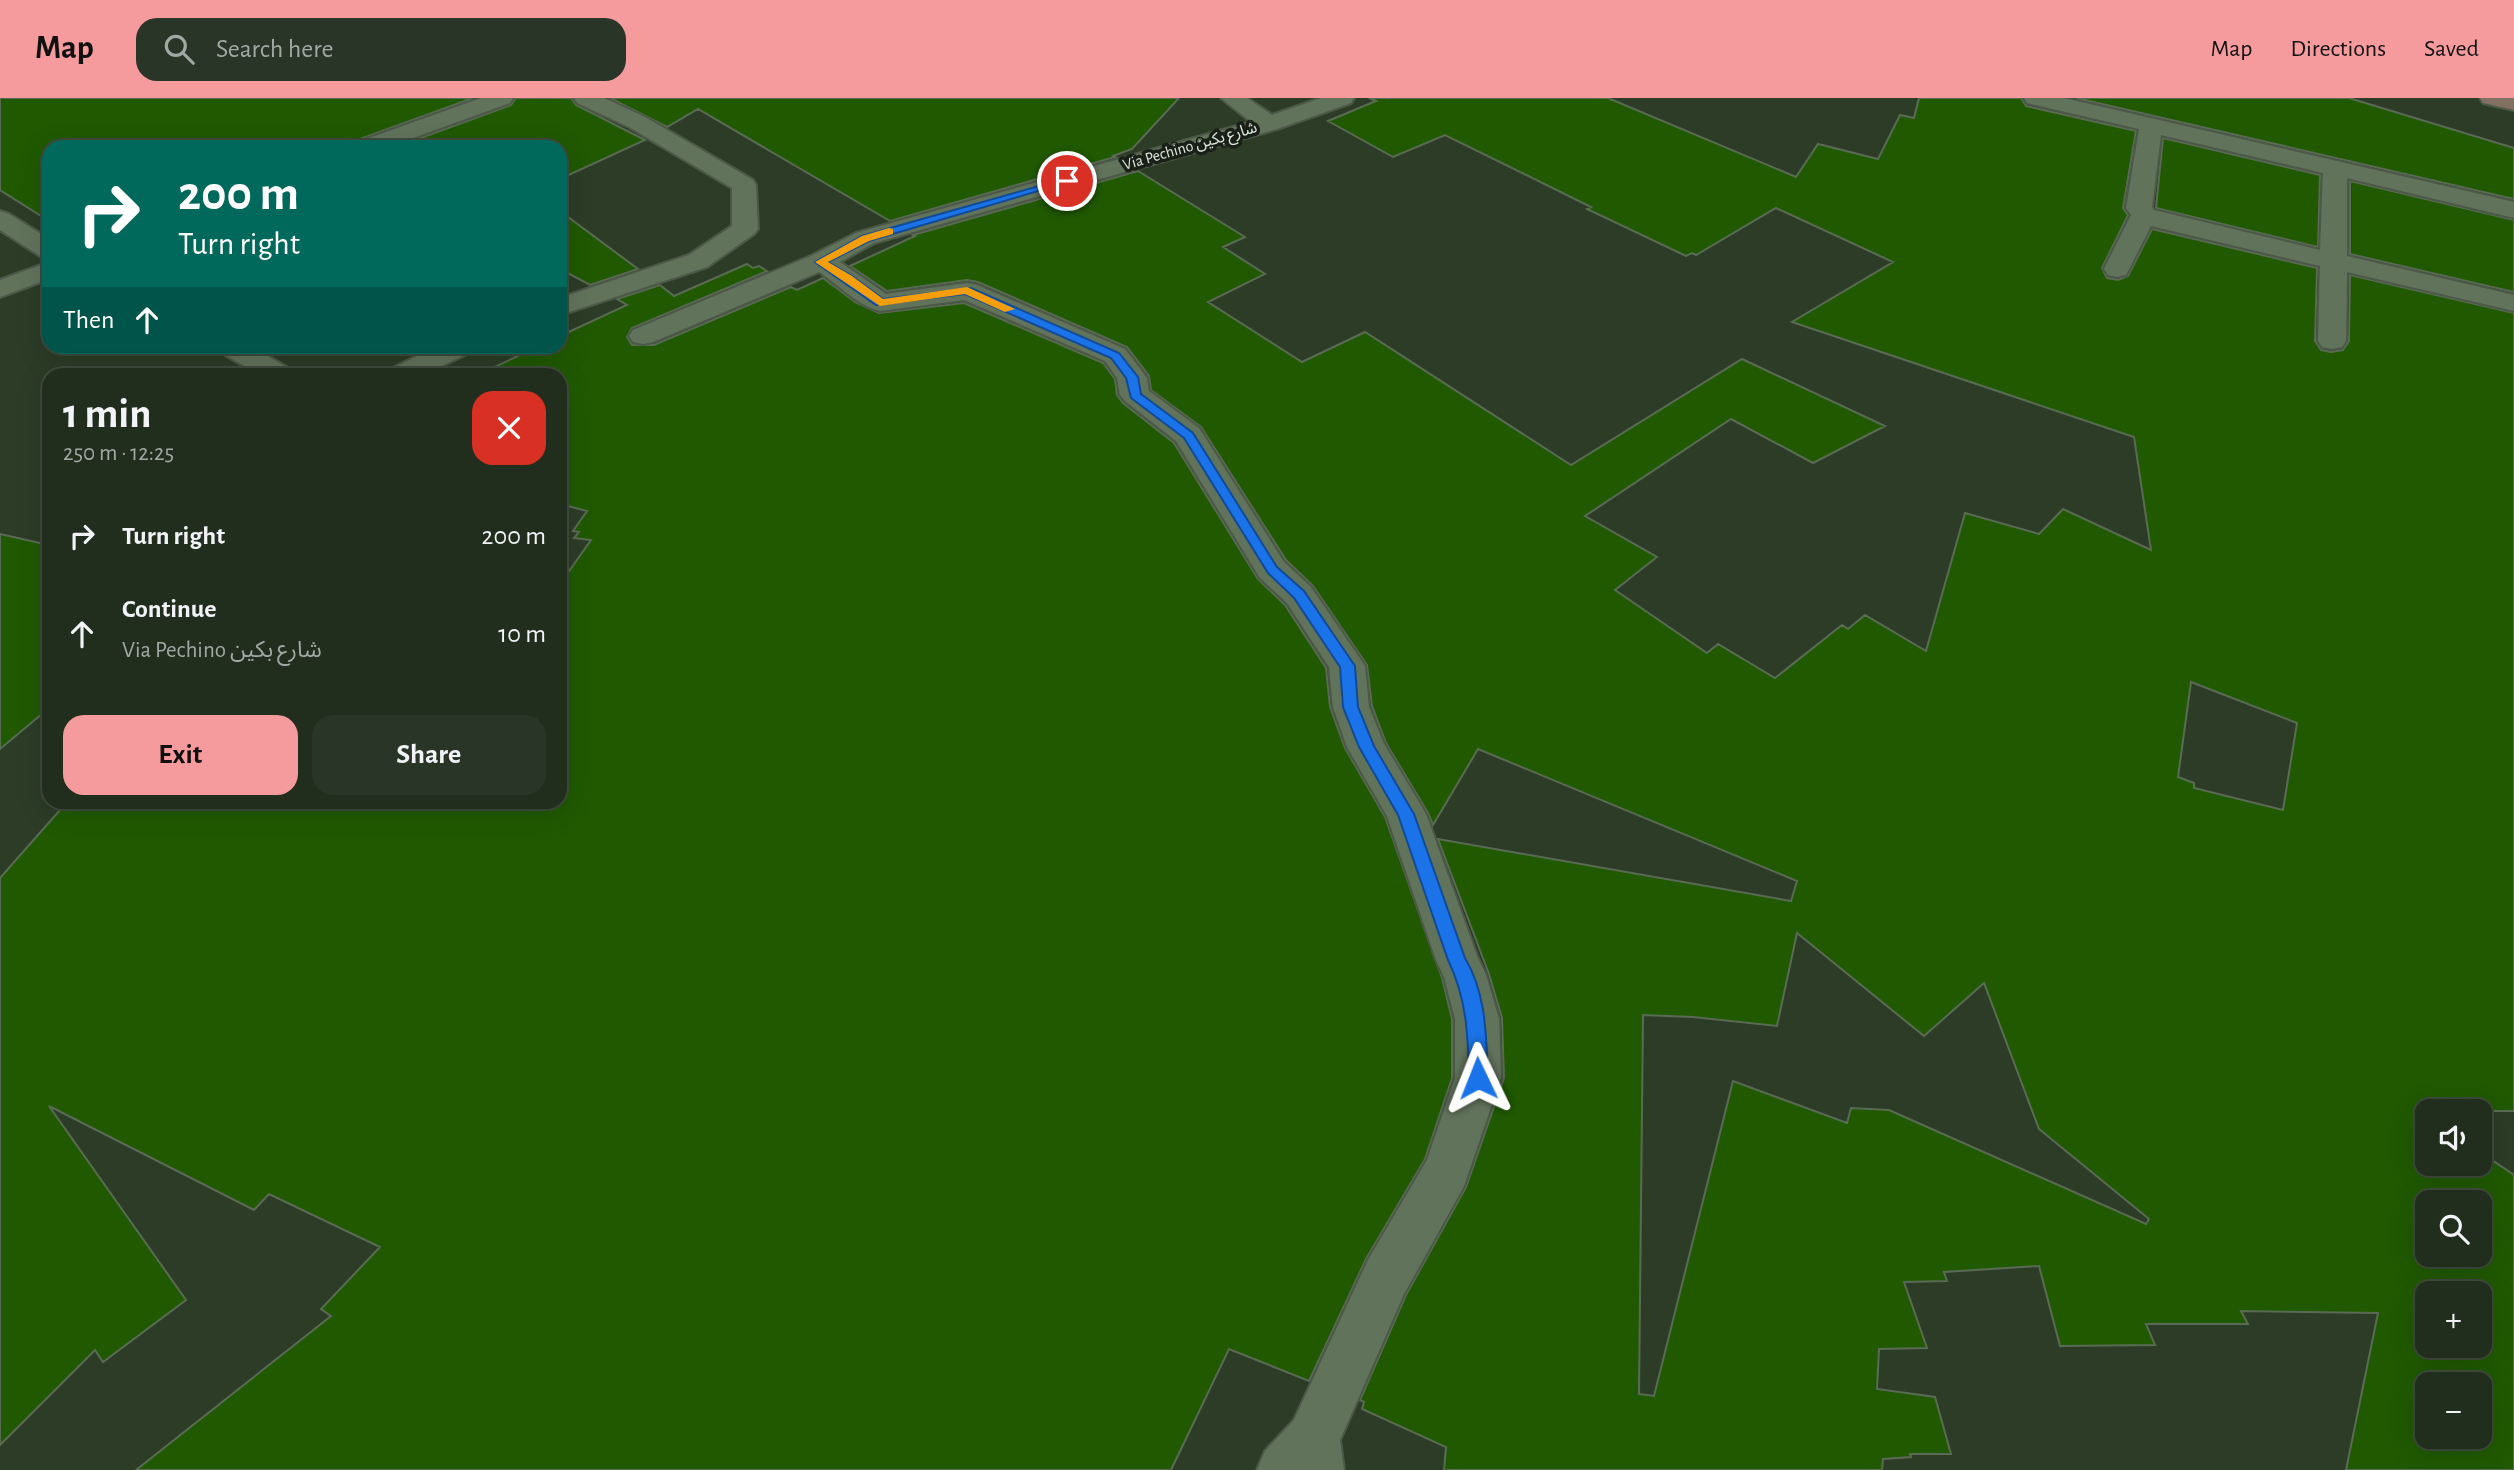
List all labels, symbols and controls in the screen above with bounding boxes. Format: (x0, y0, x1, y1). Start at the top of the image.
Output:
search box (136, 18, 626, 81)
icon: search (160, 30, 198, 68)
text: Map (35, 32, 94, 65)
text: Search here (216, 36, 334, 62)
text: Map (2210, 37, 2252, 61)
text: Directions (2290, 37, 2386, 61)
text: Saved (2424, 37, 2479, 61)
street label: Via Pechino شارع بكين (1121, 119, 1260, 177)
pin (1037, 151, 1097, 211)
icon: arrive (1048, 162, 1086, 200)
icon: right (63, 168, 154, 259)
text: 200 m (178, 170, 299, 219)
text: Turn right (178, 228, 300, 260)
icon: ahead (128, 301, 166, 339)
text: Then (63, 307, 114, 333)
button: close (472, 391, 546, 465)
text: 1 min (63, 393, 152, 435)
text: 250 m · 12:25 (63, 442, 174, 465)
icon: right (63, 517, 101, 555)
text: Turn right (122, 523, 225, 549)
text: 200 m (482, 523, 546, 549)
text: Continue (122, 596, 217, 622)
icon: ahead (63, 615, 101, 653)
text: 10 m (498, 621, 546, 647)
text: Via Pechino شارع بكين (122, 639, 322, 662)
button: Exit (63, 715, 298, 795)
button: Share (312, 715, 546, 795)
position arrow (1441, 1041, 1515, 1115)
map controls (2415, 1099, 2492, 1449)
button: sound (2415, 1099, 2492, 1176)
button: search (2415, 1190, 2492, 1267)
button: + (2415, 1281, 2492, 1358)
button: − (2415, 1372, 2492, 1449)

